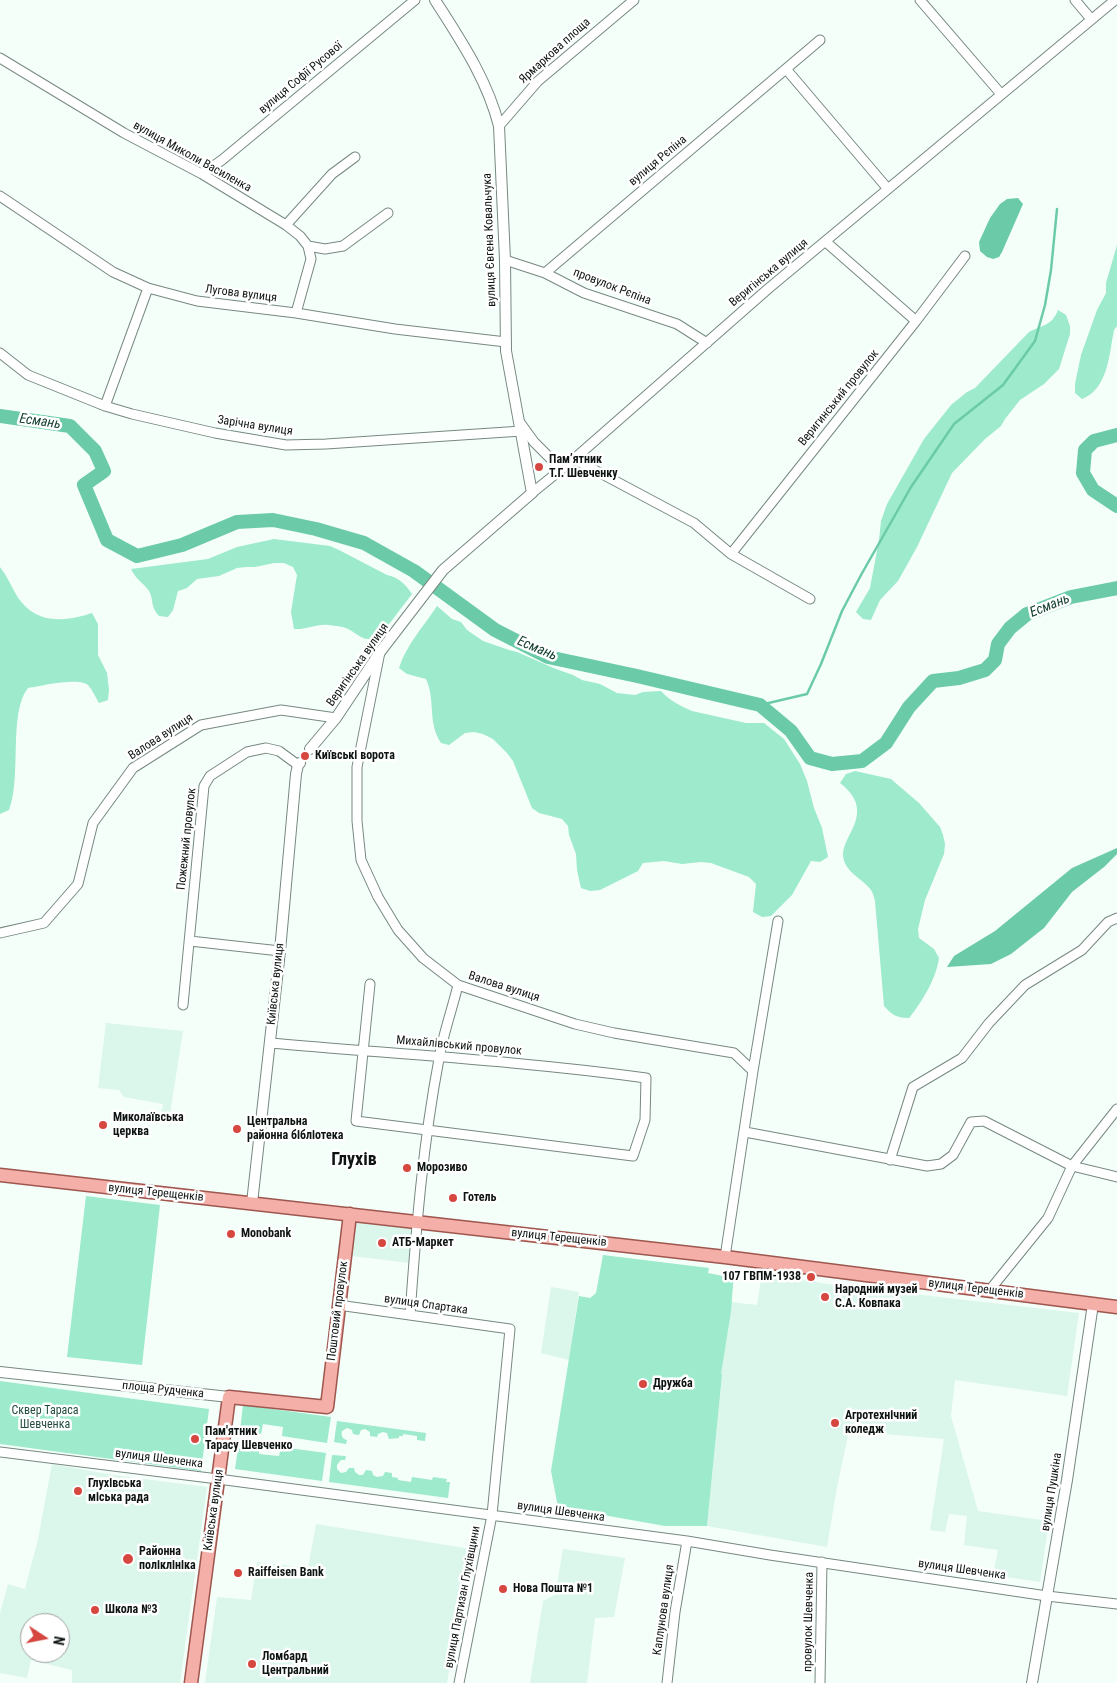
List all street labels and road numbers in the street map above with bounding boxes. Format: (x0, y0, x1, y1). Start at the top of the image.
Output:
street label: Ярмаркова площа (516, 15, 594, 87)
street label: вулиця Софії Русової (256, 39, 346, 117)
street label: вулиця Миколи Василенка (130, 118, 254, 196)
street label: вулиця Рєпіна (626, 133, 690, 189)
street label: вулиця Євгена Ковальчука (480, 173, 500, 307)
street label: Веригінська вулиця (727, 236, 811, 310)
street label: провулок Рєпіна (571, 266, 653, 308)
street label: Лугова вулиця (204, 282, 278, 306)
street label: Веригинський провулок (796, 347, 882, 449)
street label: Зарічна вулиця (216, 413, 294, 439)
street label: Веригінська вулиця (324, 621, 392, 709)
street label: Валова вулиця (126, 711, 196, 763)
street label: Пожежний провулок (174, 787, 200, 891)
street label: Київська вулиця (265, 942, 287, 1026)
street label: Валова вулиця (467, 969, 541, 1005)
street label: Михайлівський провулок (396, 1033, 522, 1059)
street label: вулиця Терещенків (108, 1181, 204, 1205)
street label: вулиця Терещенків (511, 1226, 607, 1250)
street label: Поштовий провулок (325, 1260, 351, 1362)
street label: вулиця Терещенків (928, 1276, 1024, 1302)
street label: вулиця Спартака (383, 1292, 469, 1318)
street label: площа Рудченка (121, 1379, 205, 1401)
street label: вулиця Шевченка (114, 1446, 204, 1472)
street label: вулиця Пушкіна (1039, 1452, 1065, 1532)
street label: Київська вулиця (201, 1468, 227, 1552)
street label: вулиця Шевченка (516, 1499, 606, 1525)
street label: вулиця Партизан Глухівщини (442, 1525, 484, 1669)
street label: вулиця Шевченка (917, 1557, 1007, 1583)
street label: Каплунова вулиця (651, 1564, 677, 1656)
street label: провулок Шевченка (801, 1572, 817, 1672)

